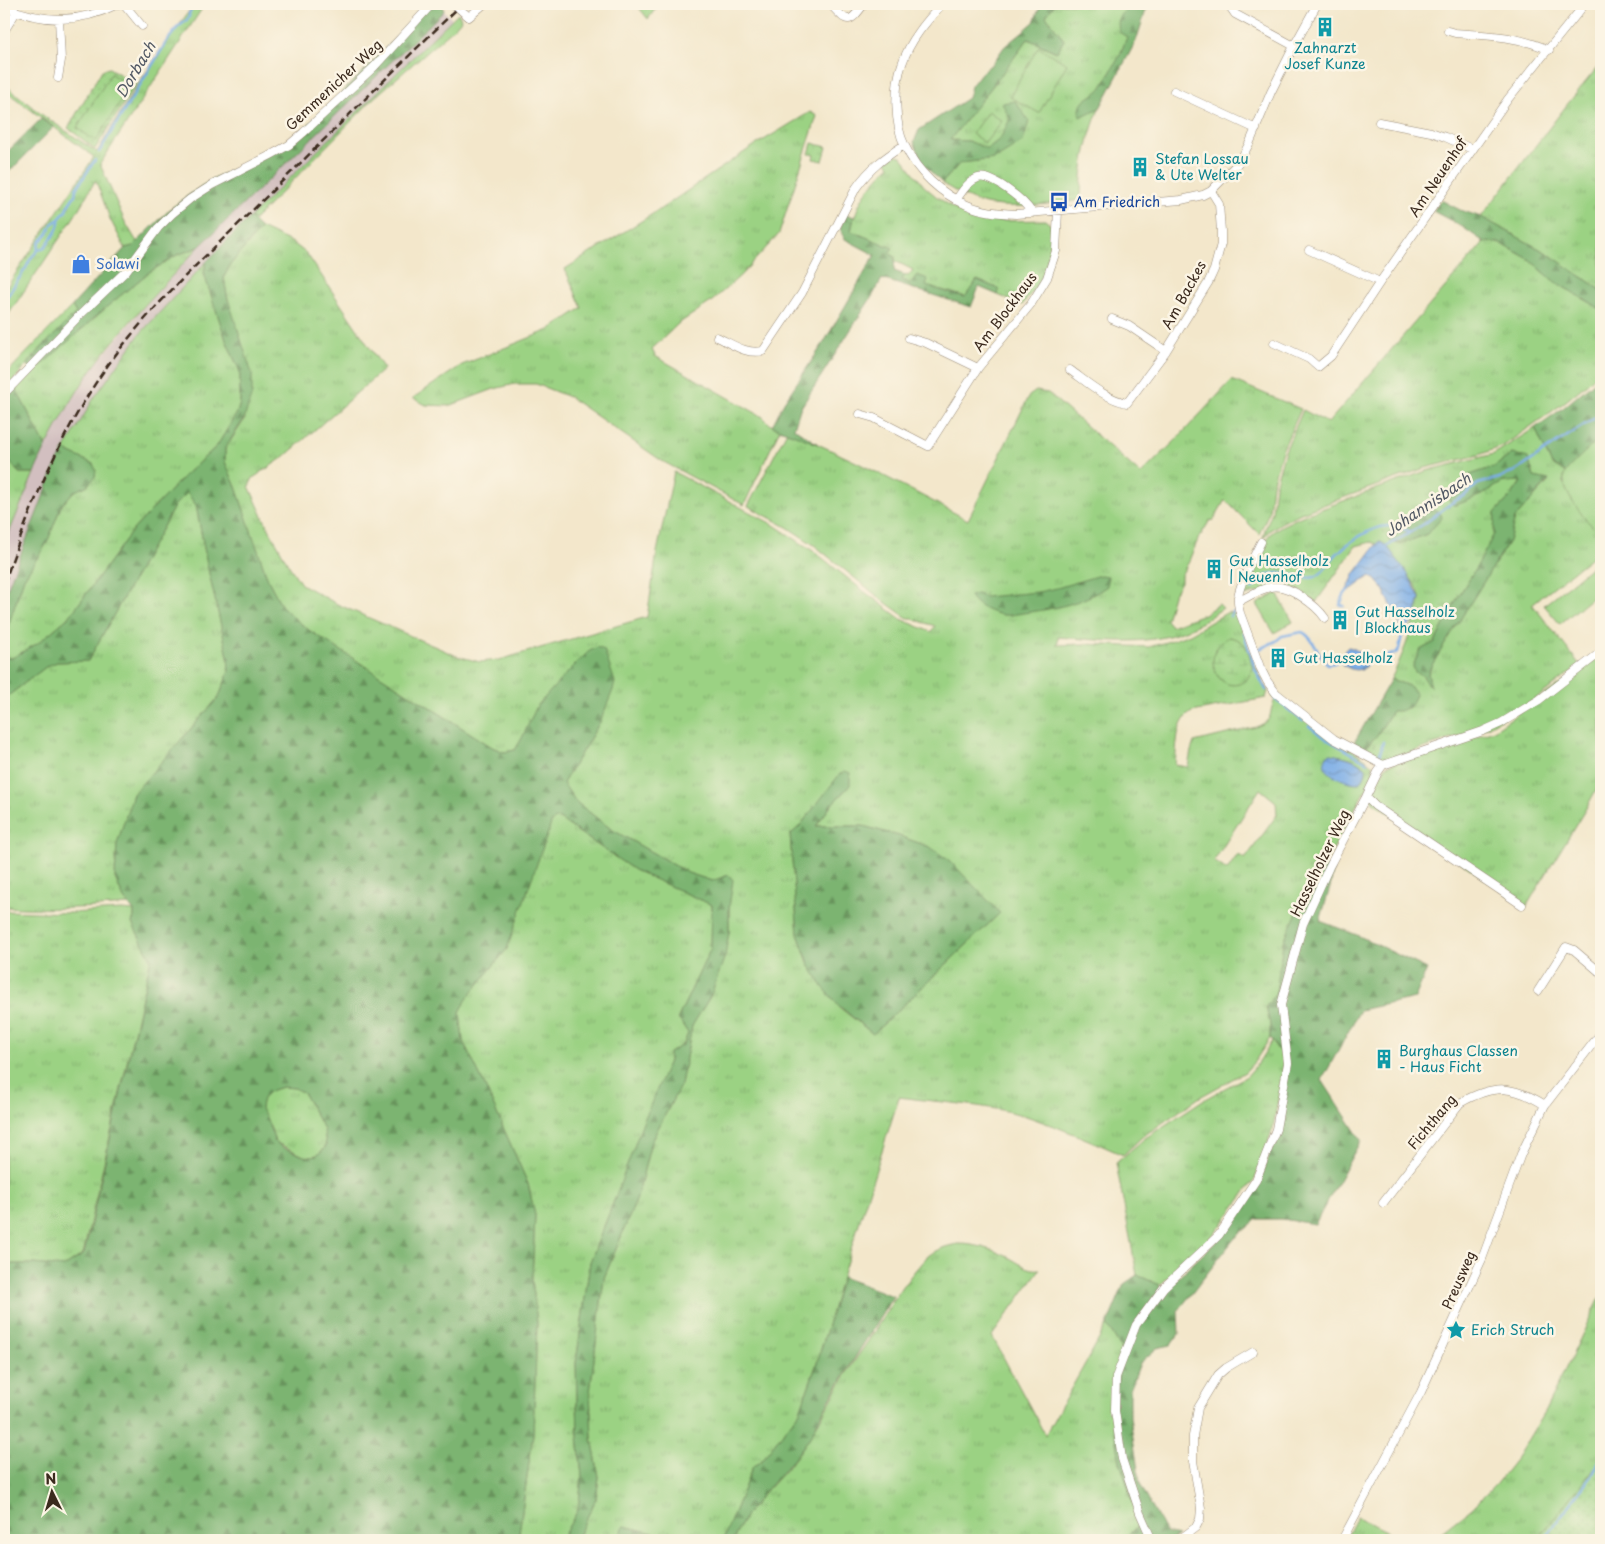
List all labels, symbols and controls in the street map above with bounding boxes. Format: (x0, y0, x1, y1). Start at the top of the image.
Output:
building icon: Zahnarzt Josef Kunze (1314, 16, 1336, 38)
street label: Gemmenicher Weg (281, 34, 387, 135)
water label: Dorbach (109, 37, 161, 102)
place label: Zahnarzt Josef Kunze (1284, 37, 1366, 74)
street label: Am Neuenhof (1403, 131, 1473, 221)
place label: Stefan Lossau & Ute Welter (1155, 148, 1249, 185)
building icon: Stefan Lossau & Ute Welter (1129, 156, 1151, 178)
bus stop icon: Am Friedrich (1048, 191, 1070, 213)
place label: Am Friedrich (1074, 191, 1160, 212)
shop icon: Solawi (70, 253, 92, 275)
place label: Solawi (96, 253, 139, 274)
street label: Am Backes (1156, 257, 1211, 333)
street label: Am Blockhaus (968, 267, 1042, 356)
water label: Johannisbach (1380, 466, 1475, 541)
place label: Gut Hasselholz | Neuenhof (1229, 550, 1329, 587)
building icon: Gut Hasselholz | Neuenhof (1203, 558, 1225, 580)
place label: Gut Hasselholz | Blockhaus (1355, 601, 1455, 638)
building icon: Gut Hasselholz | Blockhaus (1329, 609, 1351, 631)
building icon: Gut Hasselholz (1267, 647, 1289, 669)
place label: Gut Hasselholz (1293, 647, 1393, 668)
street label: Hasselholzer Weg (1285, 806, 1355, 920)
place label: Burghaus Classen - Haus Ficht (1399, 1040, 1518, 1077)
building icon: Burghaus Classen - Haus Ficht (1373, 1048, 1395, 1070)
street label: Fichthang (1402, 1089, 1461, 1154)
street label: Preusweg (1436, 1247, 1481, 1313)
place icon: Erich Struch (1445, 1319, 1467, 1341)
place label: Erich Struch (1471, 1319, 1554, 1340)
north arrow (28, 1466, 78, 1516)
text: N (44, 1468, 57, 1489)

